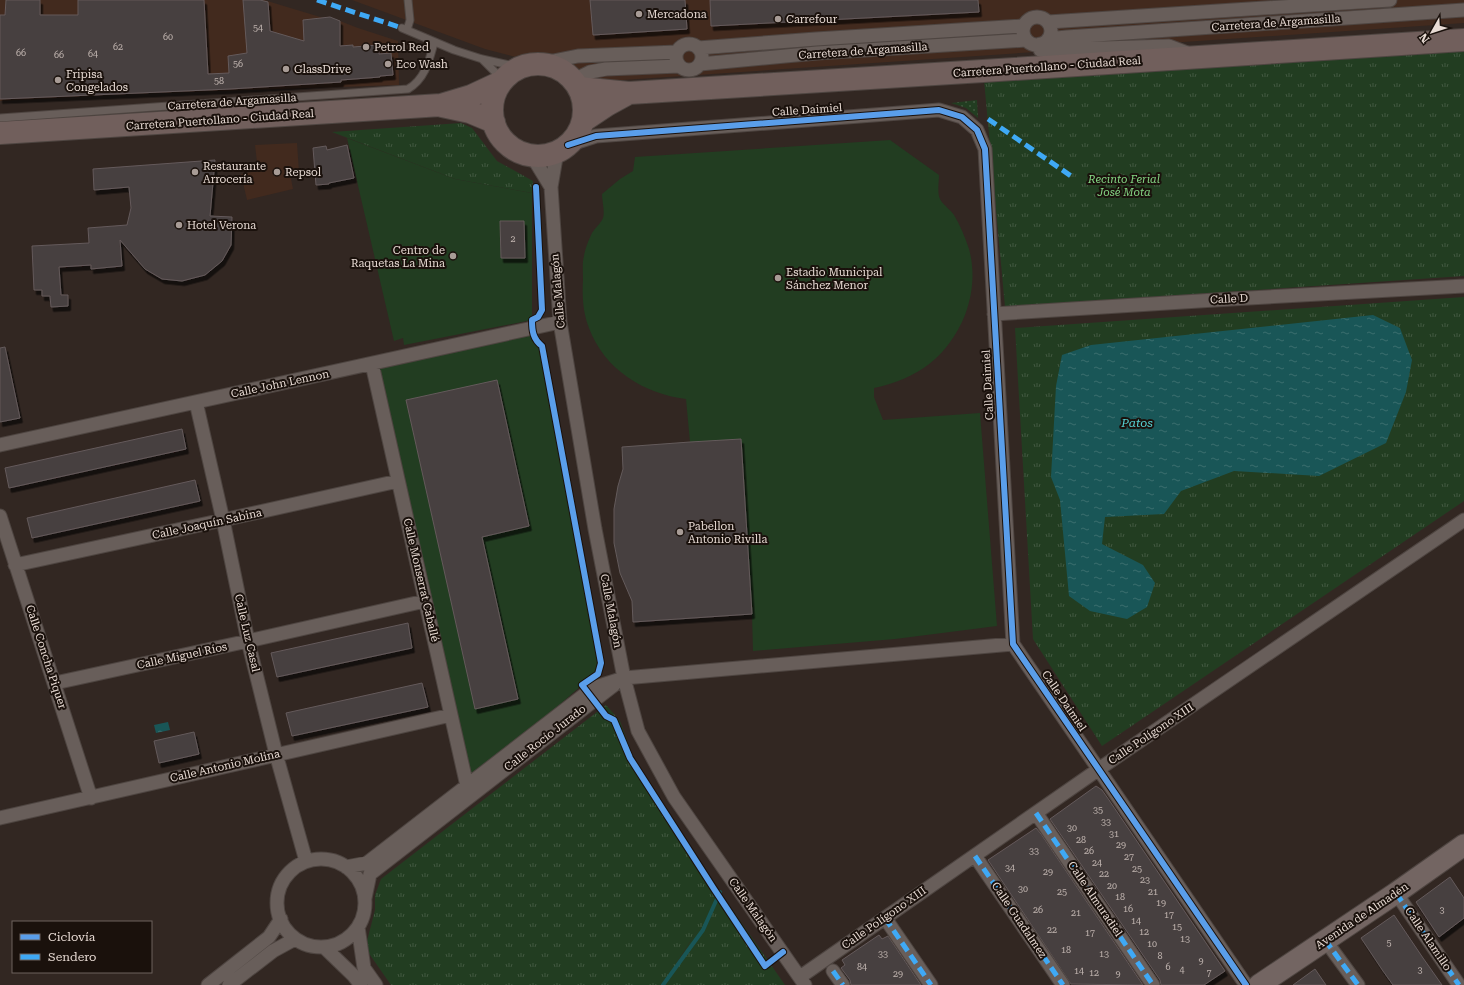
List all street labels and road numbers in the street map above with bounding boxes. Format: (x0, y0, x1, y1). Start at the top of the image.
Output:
street label: Carretera de Argamasilla (1211, 12, 1341, 34)
street label: Carretera de Argamasilla (798, 40, 928, 62)
street label: Carretera Puertollano - Ciudad Real (953, 54, 1142, 80)
street label: Carretera de Argamasilla (167, 91, 297, 113)
street label: Calle Daimiel (771, 101, 843, 119)
street label: Carretera Puertollano - Ciudad Real (126, 107, 315, 133)
street label: Calle Malagón (548, 253, 568, 329)
street label: Calle D (1210, 292, 1248, 306)
street label: Calle Daimiel (980, 349, 996, 420)
street label: Calle John Lennon (230, 367, 330, 401)
street label: Calle Joaquín Sabina (151, 506, 263, 542)
street label: Calle Monserrat Caballé (400, 517, 442, 643)
street label: Calle Malagón (597, 573, 625, 649)
street label: Calle Luz Casal (232, 593, 262, 674)
street label: Calle Concha Piquer (23, 603, 69, 711)
street label: Calle Miguel Ríos (136, 640, 228, 672)
street label: Calle Daimiel (1039, 668, 1089, 734)
street label: Calle Polígono XIII (1106, 701, 1196, 767)
street label: Calle Rocío Jurado (502, 702, 589, 774)
street label: Calle Antonio Molina (169, 747, 281, 785)
street label: Calle Almuradiel (1065, 859, 1125, 939)
street label: Calle Malagón (726, 876, 780, 944)
street label: Calle Guadalmez (989, 880, 1049, 960)
street label: Avenida de Almadén (1313, 880, 1411, 952)
street label: Calle Polígono XIII (839, 884, 929, 952)
street label: Calle Alamillo (1402, 905, 1454, 973)

